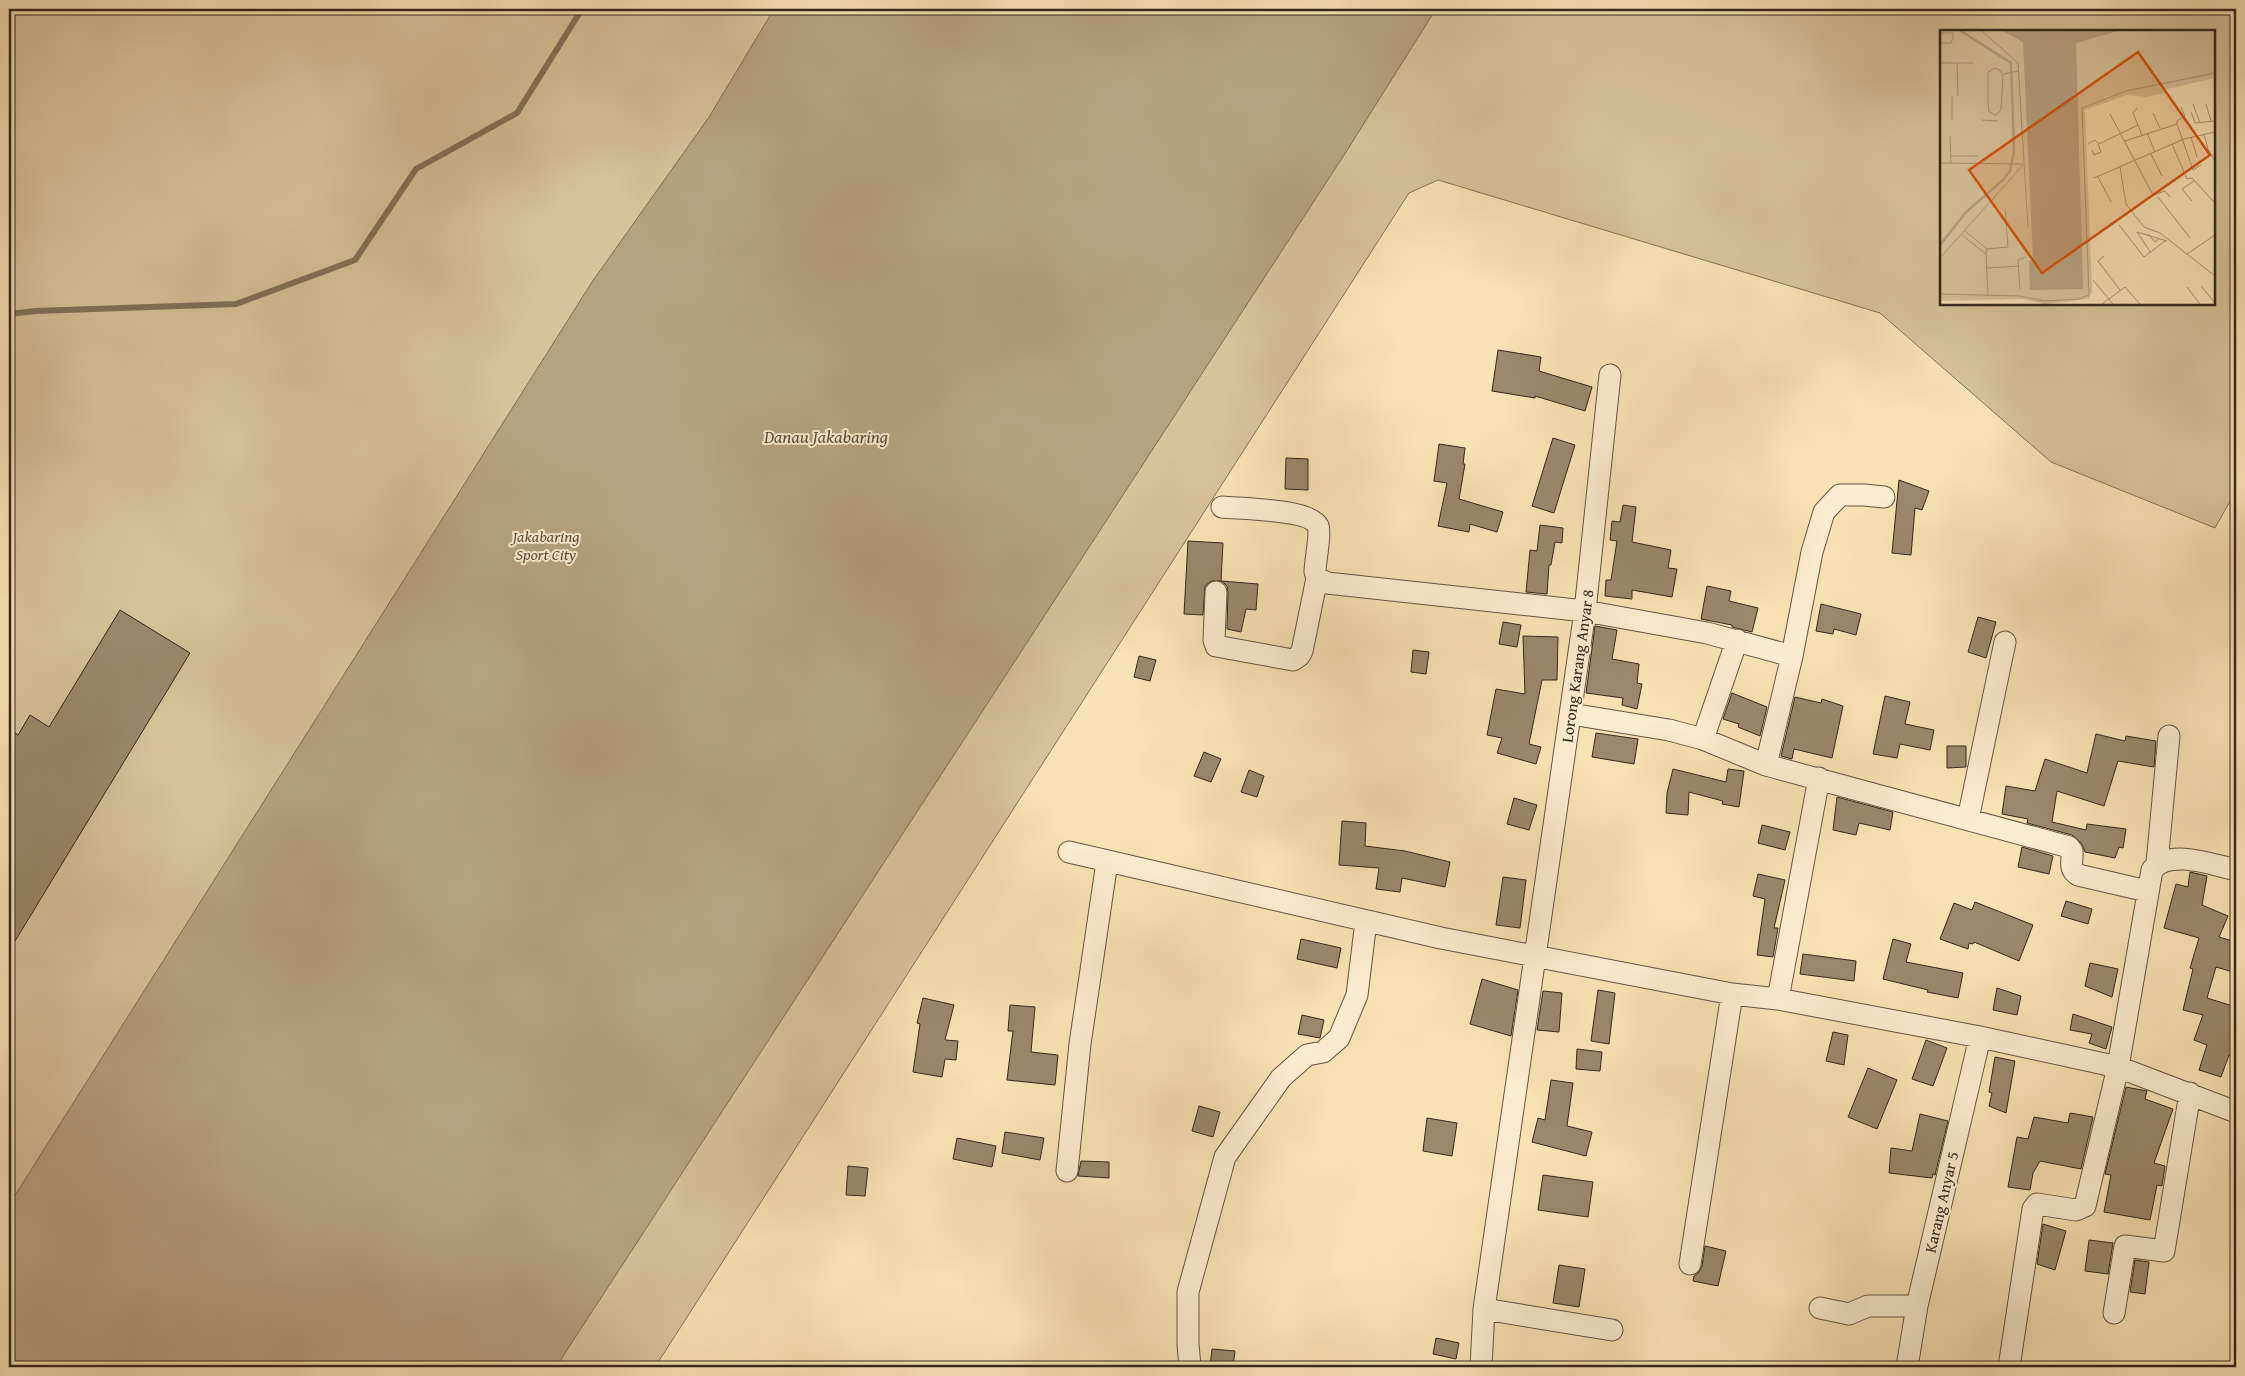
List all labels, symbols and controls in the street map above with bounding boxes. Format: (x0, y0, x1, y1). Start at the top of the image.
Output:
inset map (1940, 30, 2215, 305)
water label: Danau Jakabaring (763, 423, 888, 450)
park label: Jakabaring Sport City (509, 524, 580, 566)
street label: Lorong Karang Anyar 8 (1554, 588, 1600, 744)
street label: Karang Anyar 5 (1918, 1149, 1964, 1255)

